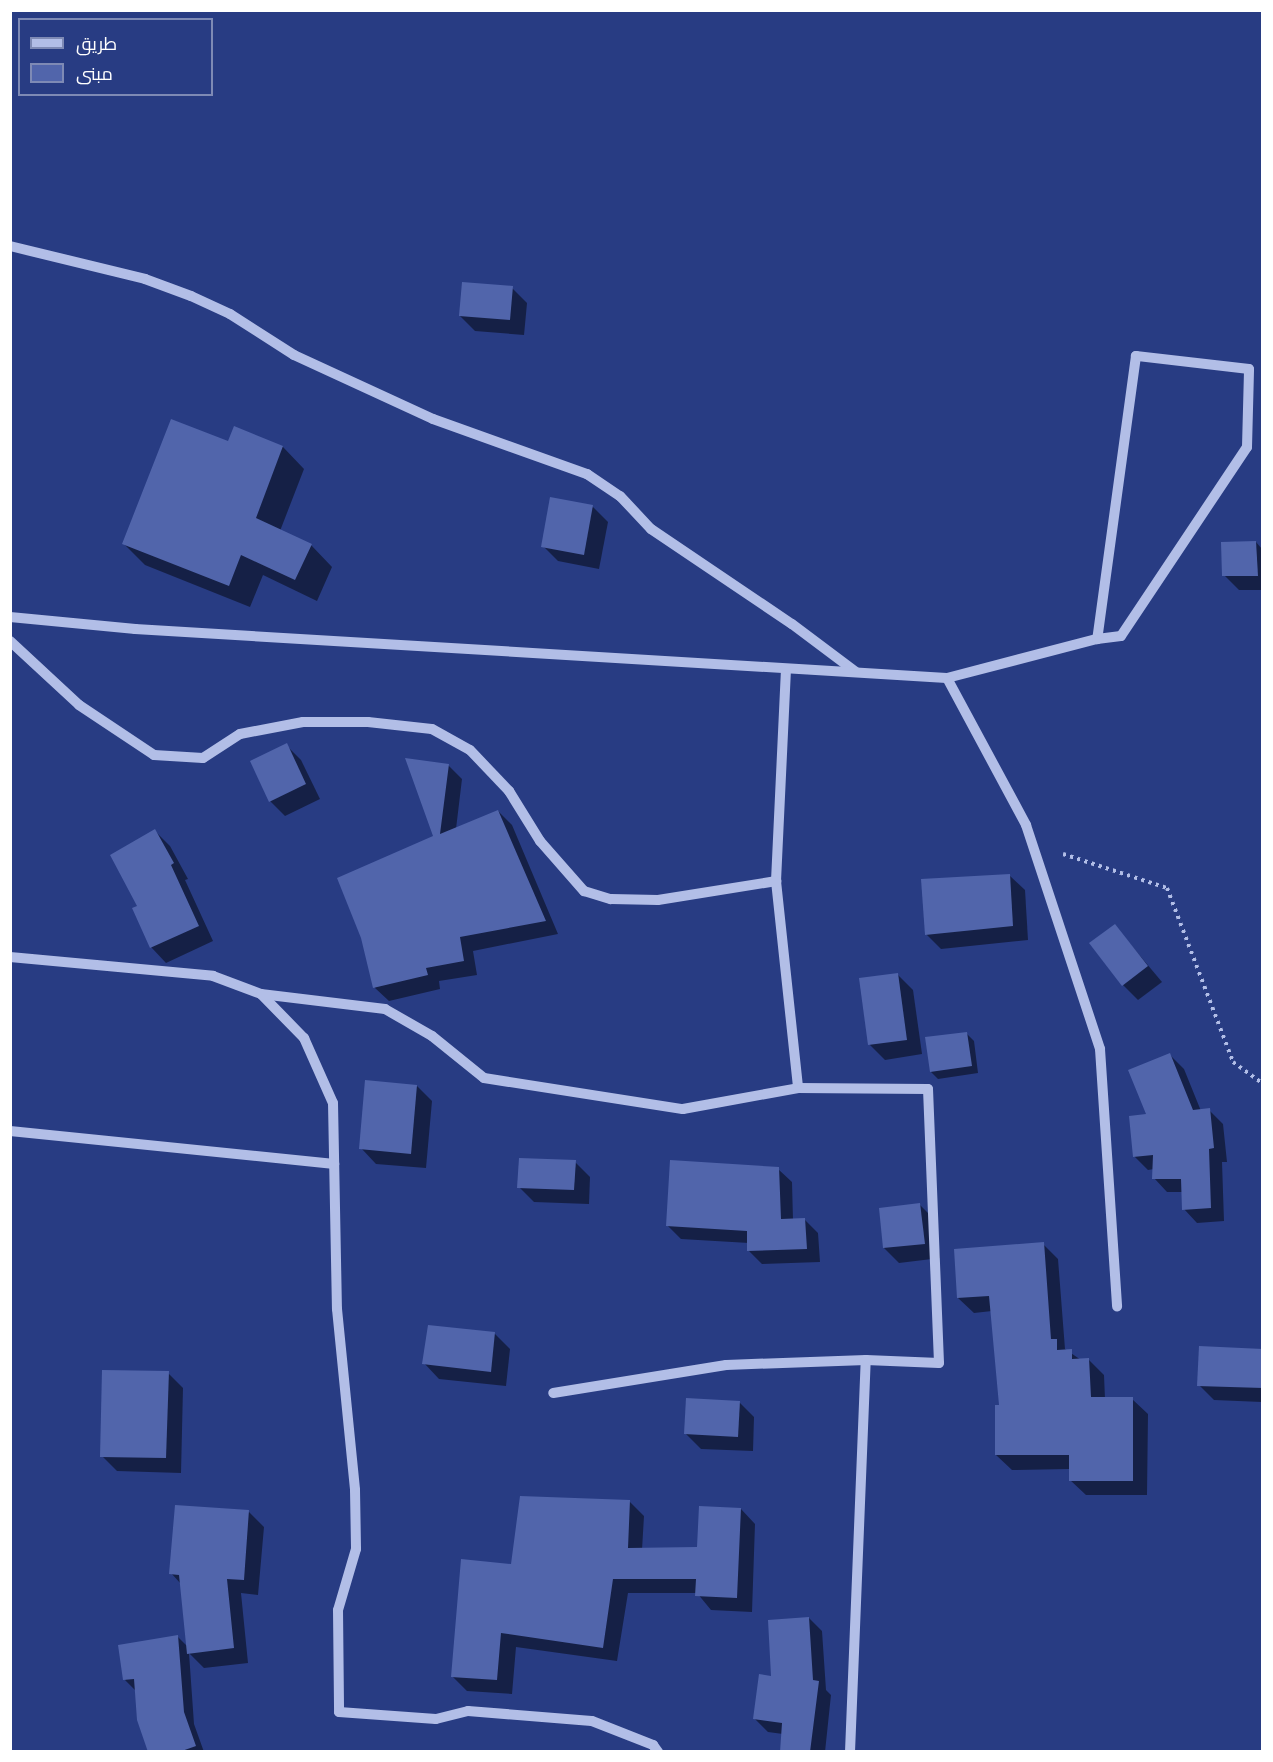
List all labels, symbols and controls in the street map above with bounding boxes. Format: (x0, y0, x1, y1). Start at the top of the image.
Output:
legend (18, 18, 213, 96)
text: طريق (76, 33, 117, 55)
text: مبنى (76, 63, 113, 85)

